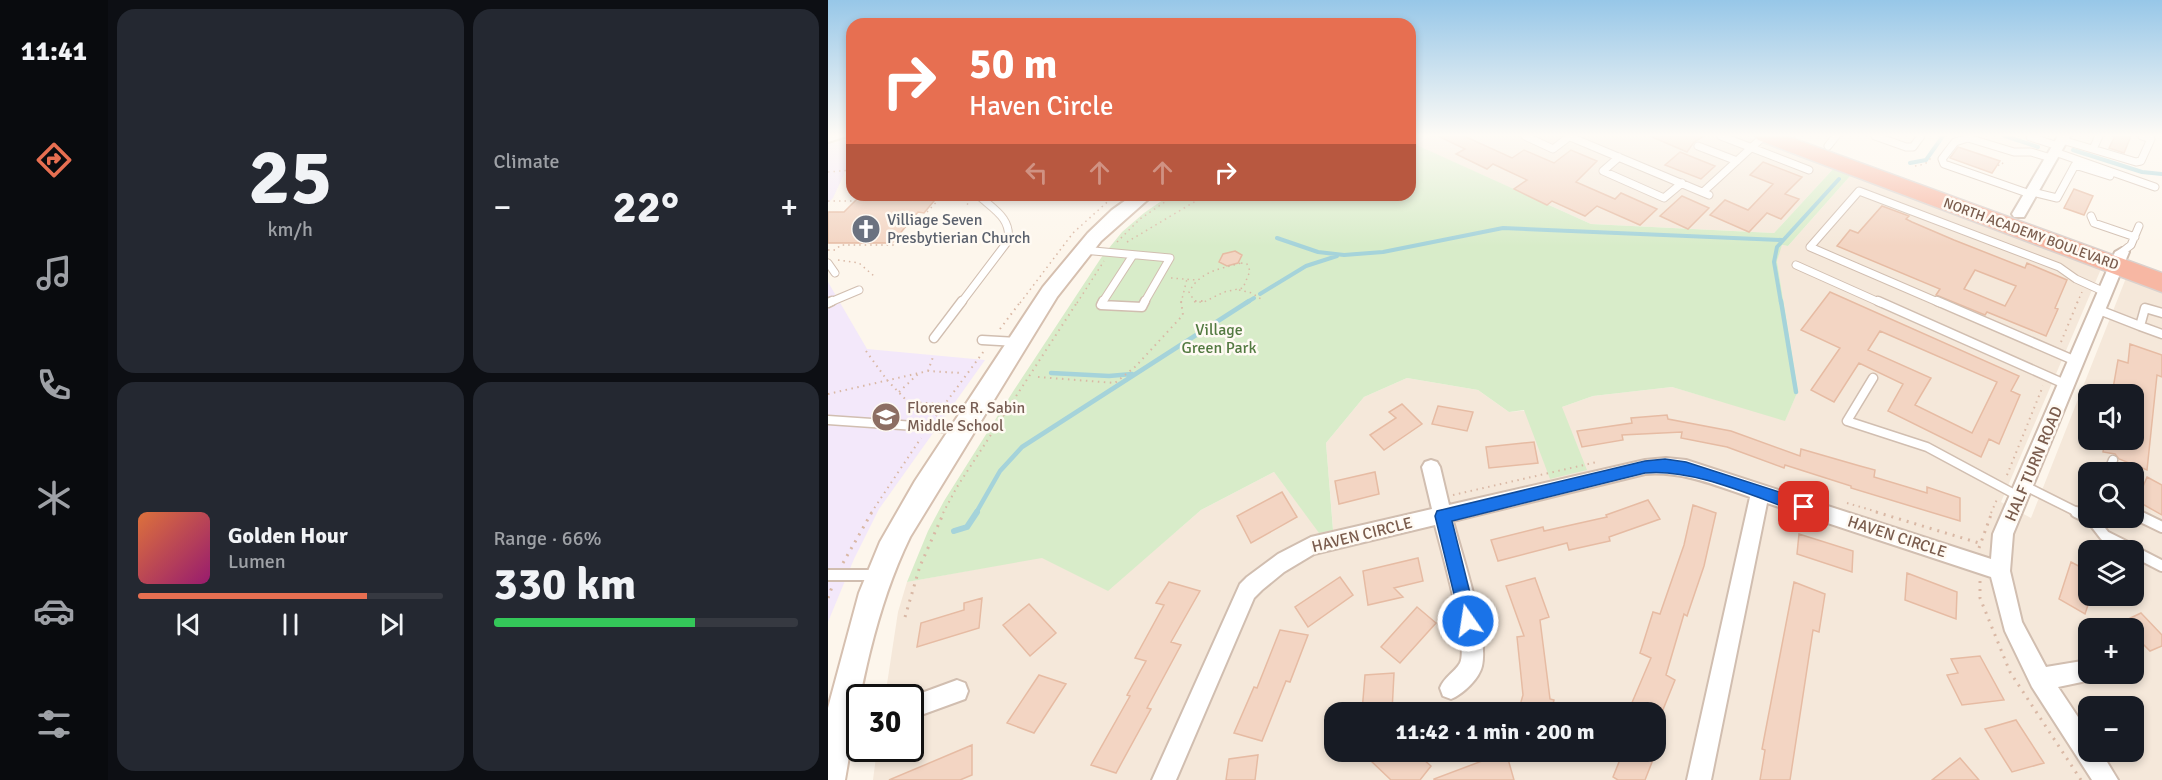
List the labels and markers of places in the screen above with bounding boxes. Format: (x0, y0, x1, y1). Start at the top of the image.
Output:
place label: Villiage Seven Presbytierian Church (887, 210, 1030, 248)
church icon: Villiage Seven Presbytierian Church (850, 213, 882, 245)
place label: Florence R. Sabin Middle School (907, 398, 1025, 436)
school or university icon: Florence R. Sabin Middle School (870, 401, 902, 433)
pin (1778, 481, 1829, 532)

